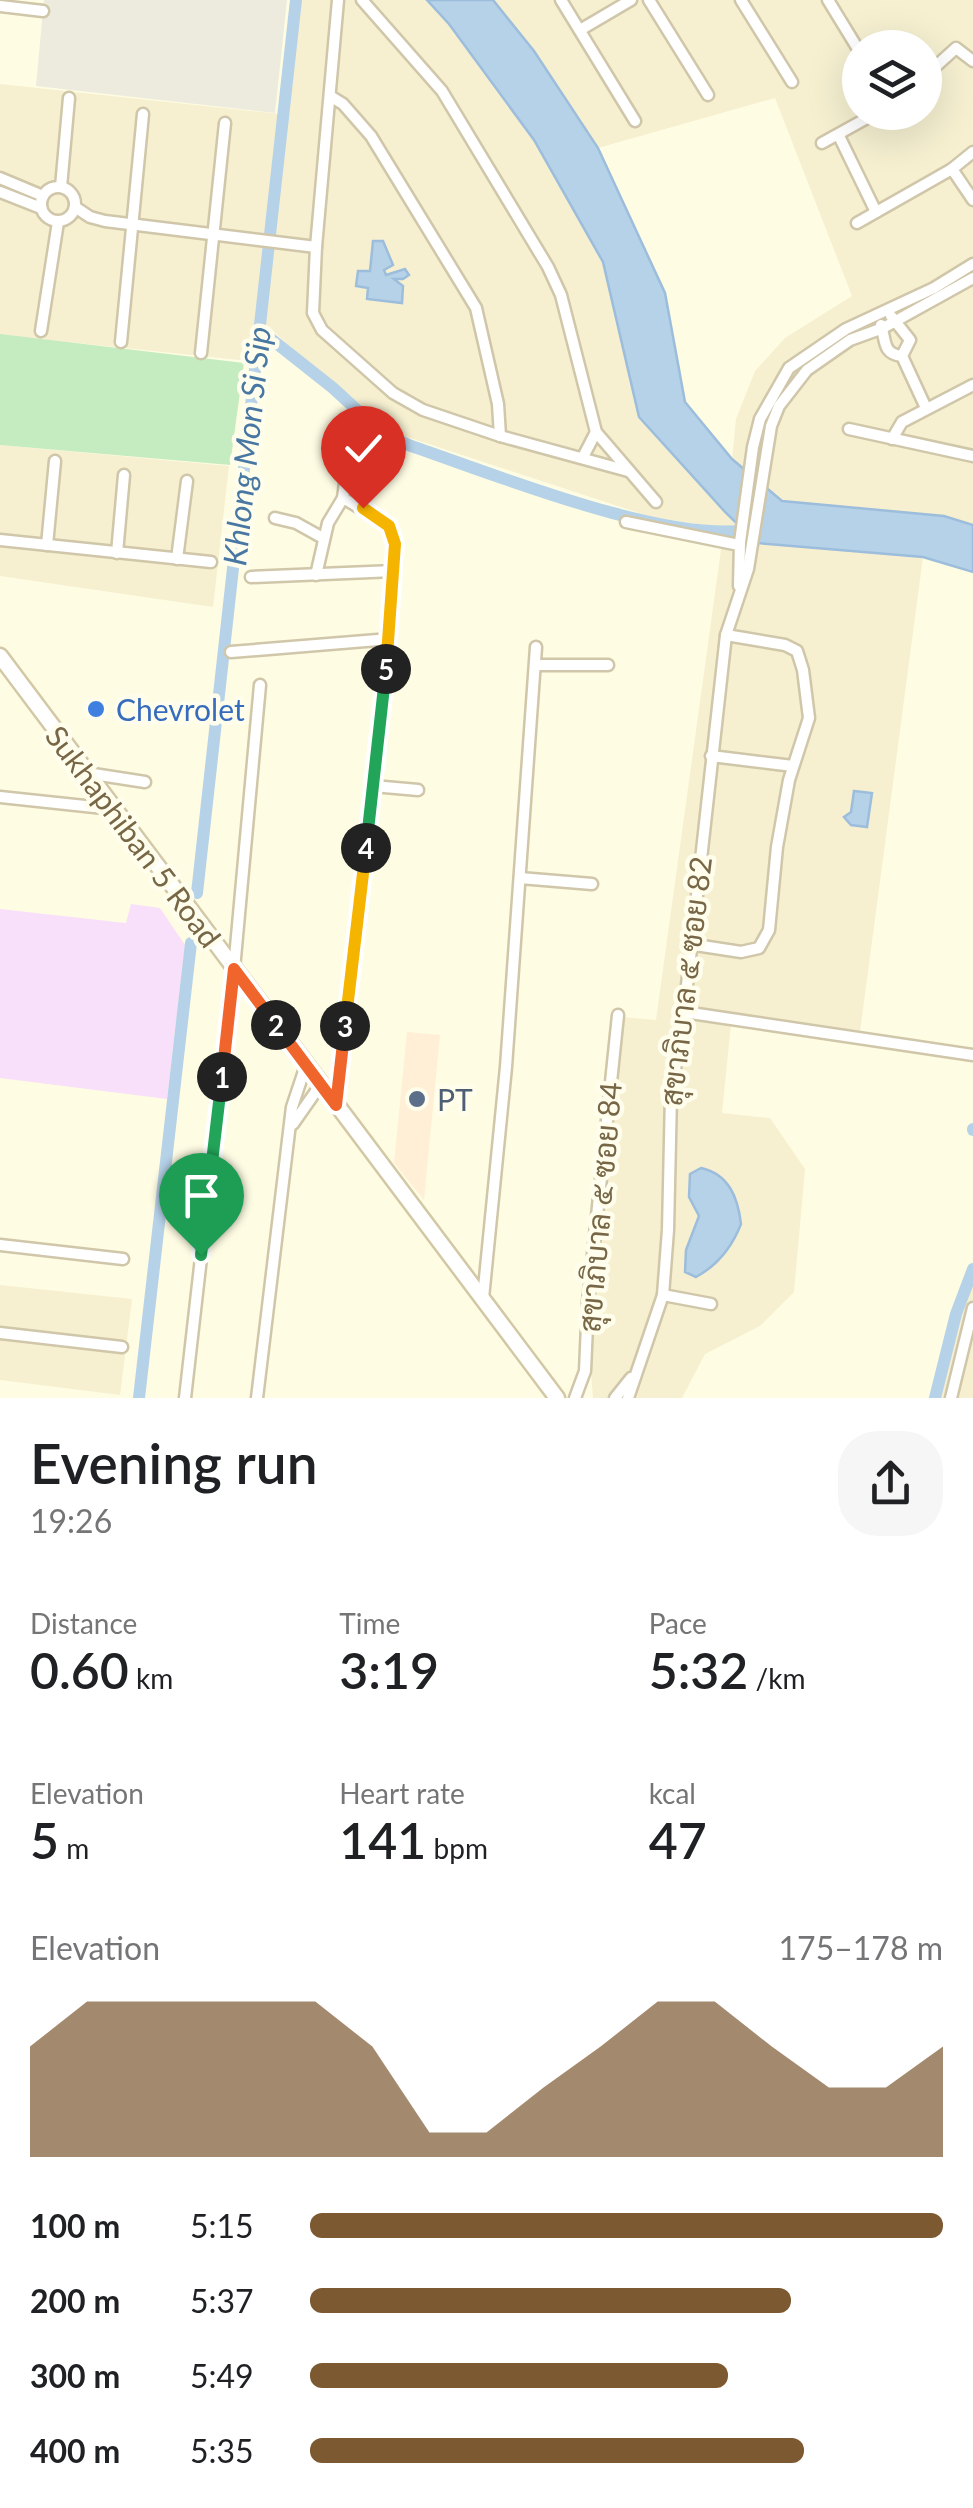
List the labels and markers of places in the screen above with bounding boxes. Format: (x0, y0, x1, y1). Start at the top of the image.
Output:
pin (321, 406, 406, 509)
pin: 5 (361, 644, 411, 694)
place label: Chevrolet (116, 691, 245, 727)
marker: Chevrolet (85, 698, 107, 720)
pin: 4 (341, 823, 391, 873)
pin: 2 (251, 1000, 301, 1050)
pin: 3 (320, 1001, 370, 1051)
pin: 1 (197, 1052, 247, 1102)
place label: PT (437, 1081, 473, 1117)
marker: PT (406, 1088, 428, 1110)
pin (159, 1153, 244, 1256)

